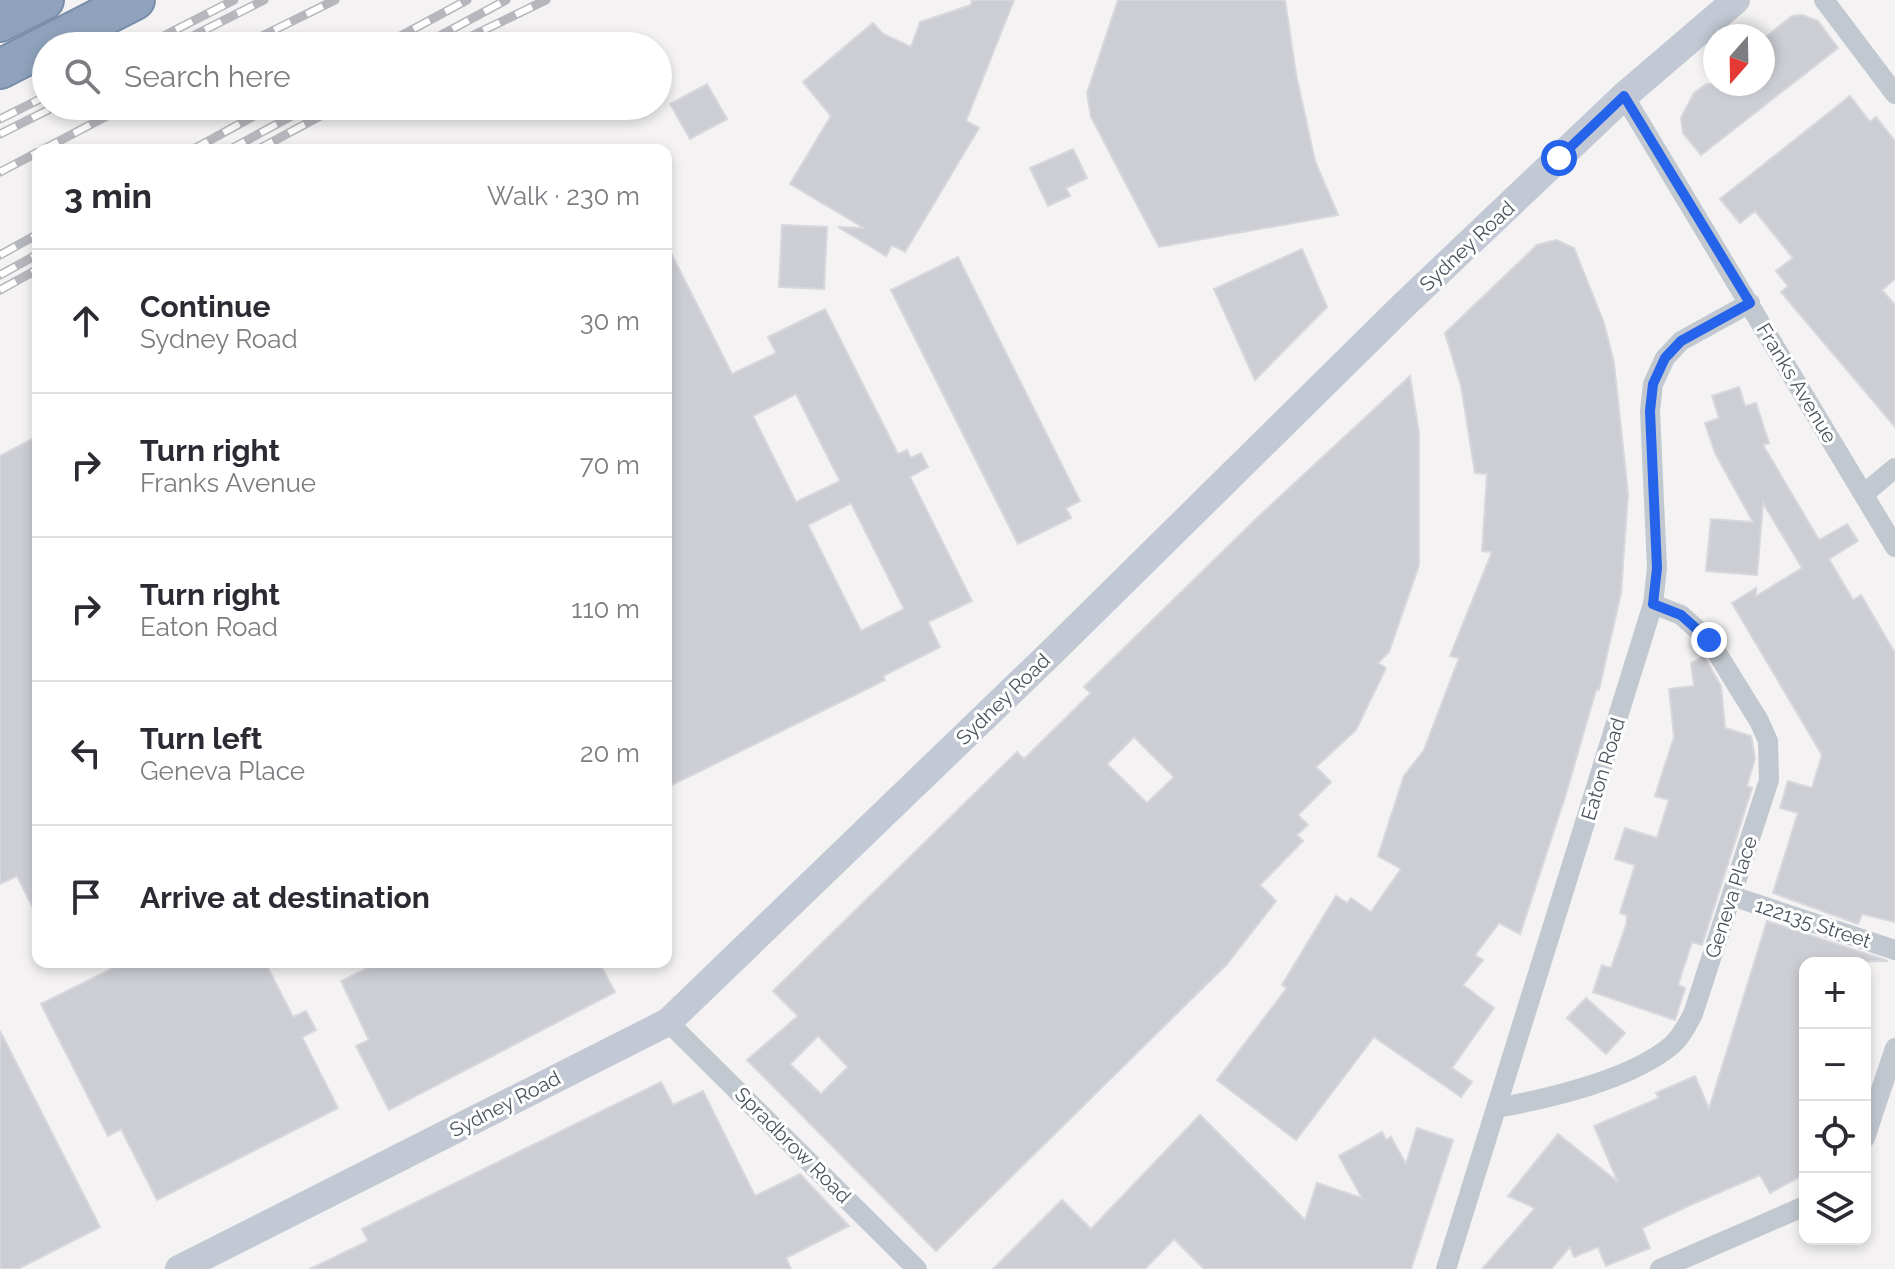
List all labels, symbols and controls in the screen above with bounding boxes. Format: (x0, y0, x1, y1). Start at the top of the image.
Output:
north arrow (1703, 24, 1775, 96)
search box (32, 32, 672, 120)
icon: search (60, 54, 104, 98)
text: Search here (124, 59, 291, 94)
route start (1541, 140, 1577, 176)
text: 3 min (64, 176, 152, 216)
text: Walk · 230 m (487, 181, 640, 211)
street label: Sydney Road (1414, 196, 1520, 296)
text: Continue (140, 289, 271, 324)
icon: ahead (64, 299, 108, 343)
text: 30 m (580, 306, 640, 336)
street label: Franks Avenue (1752, 319, 1842, 447)
text: Sydney Road (140, 324, 298, 354)
text: Turn right (140, 433, 280, 468)
icon: right (64, 443, 108, 487)
text: 70 m (580, 450, 640, 480)
text: Franks Avenue (140, 468, 316, 498)
text: Turn right (140, 577, 280, 612)
icon: right (64, 587, 108, 631)
text: 110 m (571, 594, 640, 624)
text: Eaton Road (140, 612, 278, 642)
route end (1691, 622, 1727, 658)
street label: Sydney Road (951, 648, 1055, 750)
street label: Eaton Road (1576, 715, 1630, 823)
text: Turn left (140, 721, 262, 756)
icon: left (64, 731, 108, 775)
text: 20 m (580, 738, 640, 768)
text: Geneva Place (140, 756, 305, 786)
street label: Geneva Place (1700, 833, 1762, 961)
icon: arrive (64, 875, 108, 919)
text: Arrive at destination (140, 880, 430, 915)
street label: 122135 Street (1752, 893, 1874, 953)
map controls (1799, 957, 1871, 1245)
button: + (1799, 957, 1871, 1029)
button: − (1799, 1029, 1871, 1101)
street label: Sydney Road (446, 1066, 564, 1142)
street label: Spradbrow Road (730, 1082, 856, 1208)
button: locate (1799, 1101, 1871, 1173)
button: layers (1799, 1173, 1871, 1245)

